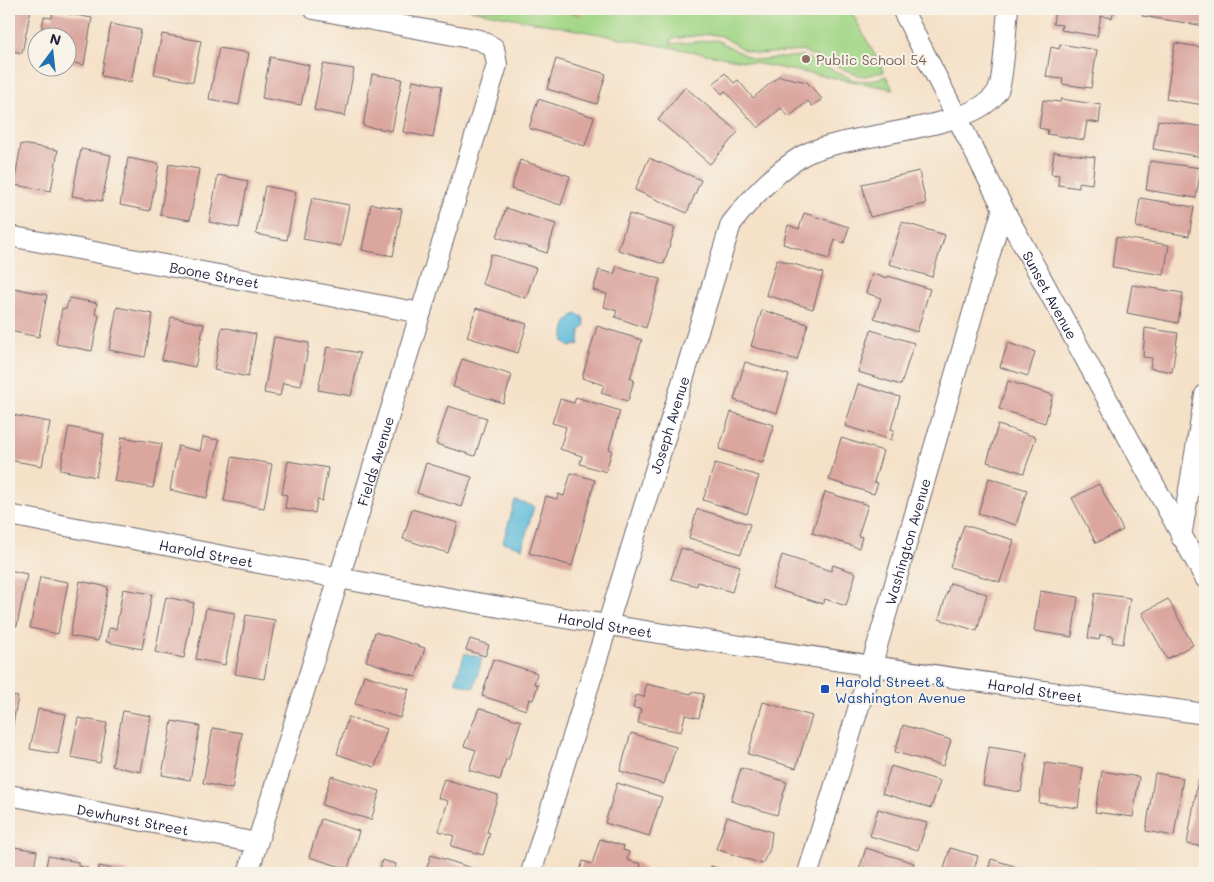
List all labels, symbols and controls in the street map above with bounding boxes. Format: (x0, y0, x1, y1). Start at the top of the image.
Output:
north arrow (28, 28, 78, 78)
text: N (48, 28, 63, 50)
place label: Public School 54 (816, 50, 927, 69)
marker: Public School 54 (800, 53, 812, 65)
street label: Sunset Avenue (1019, 247, 1082, 342)
street label: Boone Street (168, 257, 261, 292)
street label: Joseph Avenue (645, 374, 693, 476)
street label: Fields Avenue (352, 414, 398, 508)
street label: Washington Avenue (880, 476, 934, 607)
street label: Harold Street (158, 535, 255, 571)
street label: Harold Street (556, 607, 654, 641)
place label: Harold Street & Washington Avenue (835, 672, 966, 707)
street label: Harold Street (986, 674, 1084, 706)
marker: Harold Street & Washington Avenue (819, 683, 831, 695)
street label: Dewhurst Street (75, 799, 190, 839)

